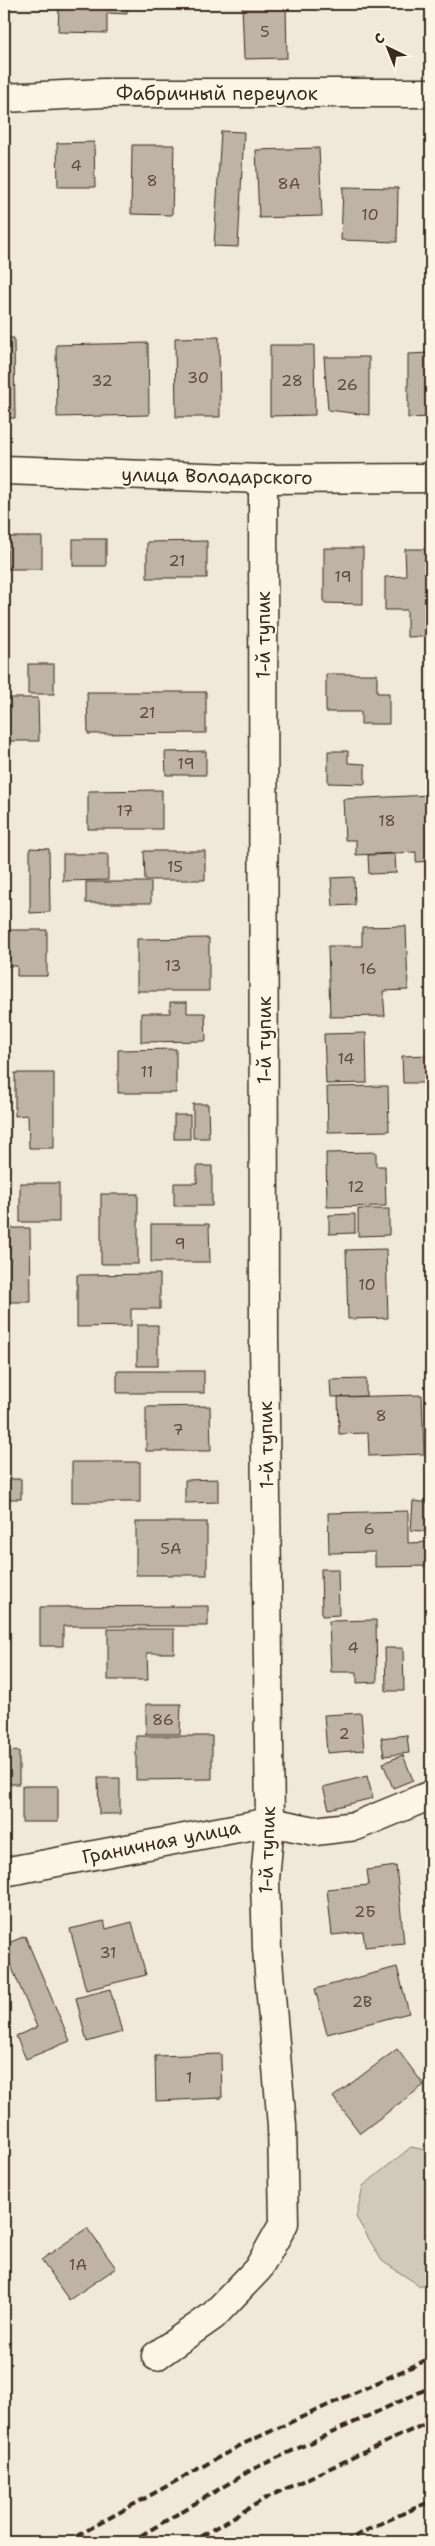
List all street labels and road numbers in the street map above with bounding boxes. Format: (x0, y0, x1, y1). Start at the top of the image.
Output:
street label: Фабричный переулок (116, 81, 318, 106)
street label: улица Володарского (121, 462, 313, 490)
street label: 1-й тупик (251, 591, 276, 679)
street label: 1-й тупик (252, 996, 277, 1084)
street label: 1-й тупик (253, 1401, 279, 1489)
street label: 1-й тупик (253, 1806, 281, 1894)
street label: Граничная улица (80, 1814, 242, 1870)

